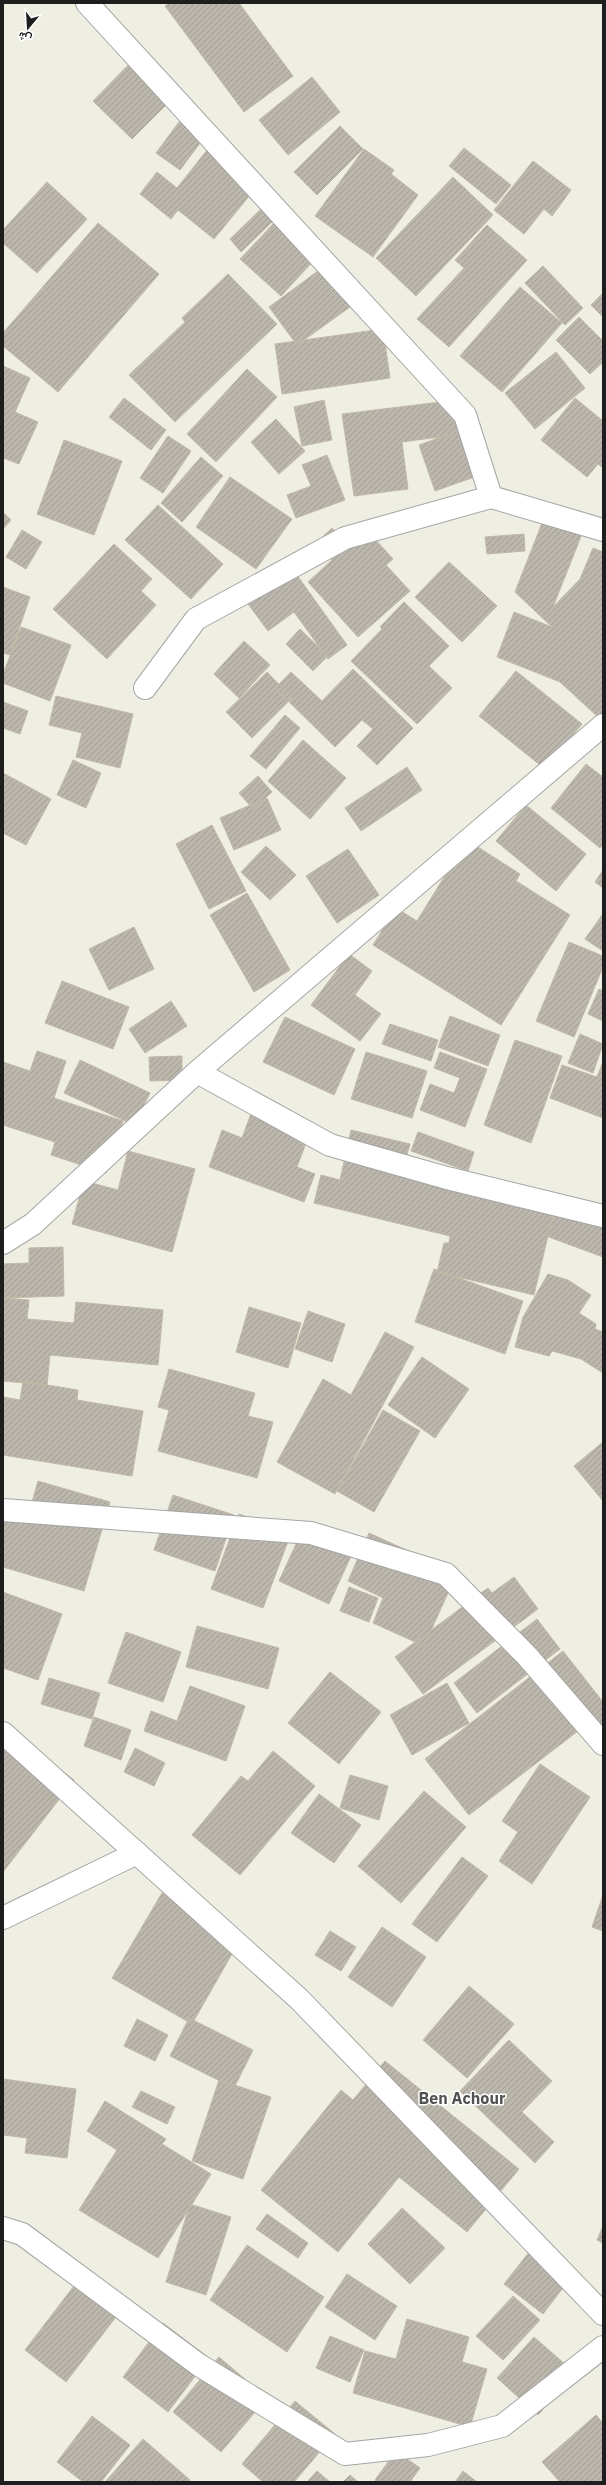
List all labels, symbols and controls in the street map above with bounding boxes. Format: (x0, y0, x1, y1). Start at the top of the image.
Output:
north arrow (8, 8, 48, 48)
text: ش (16, 29, 33, 46)
district label: Ben Achour (419, 2088, 506, 2108)

